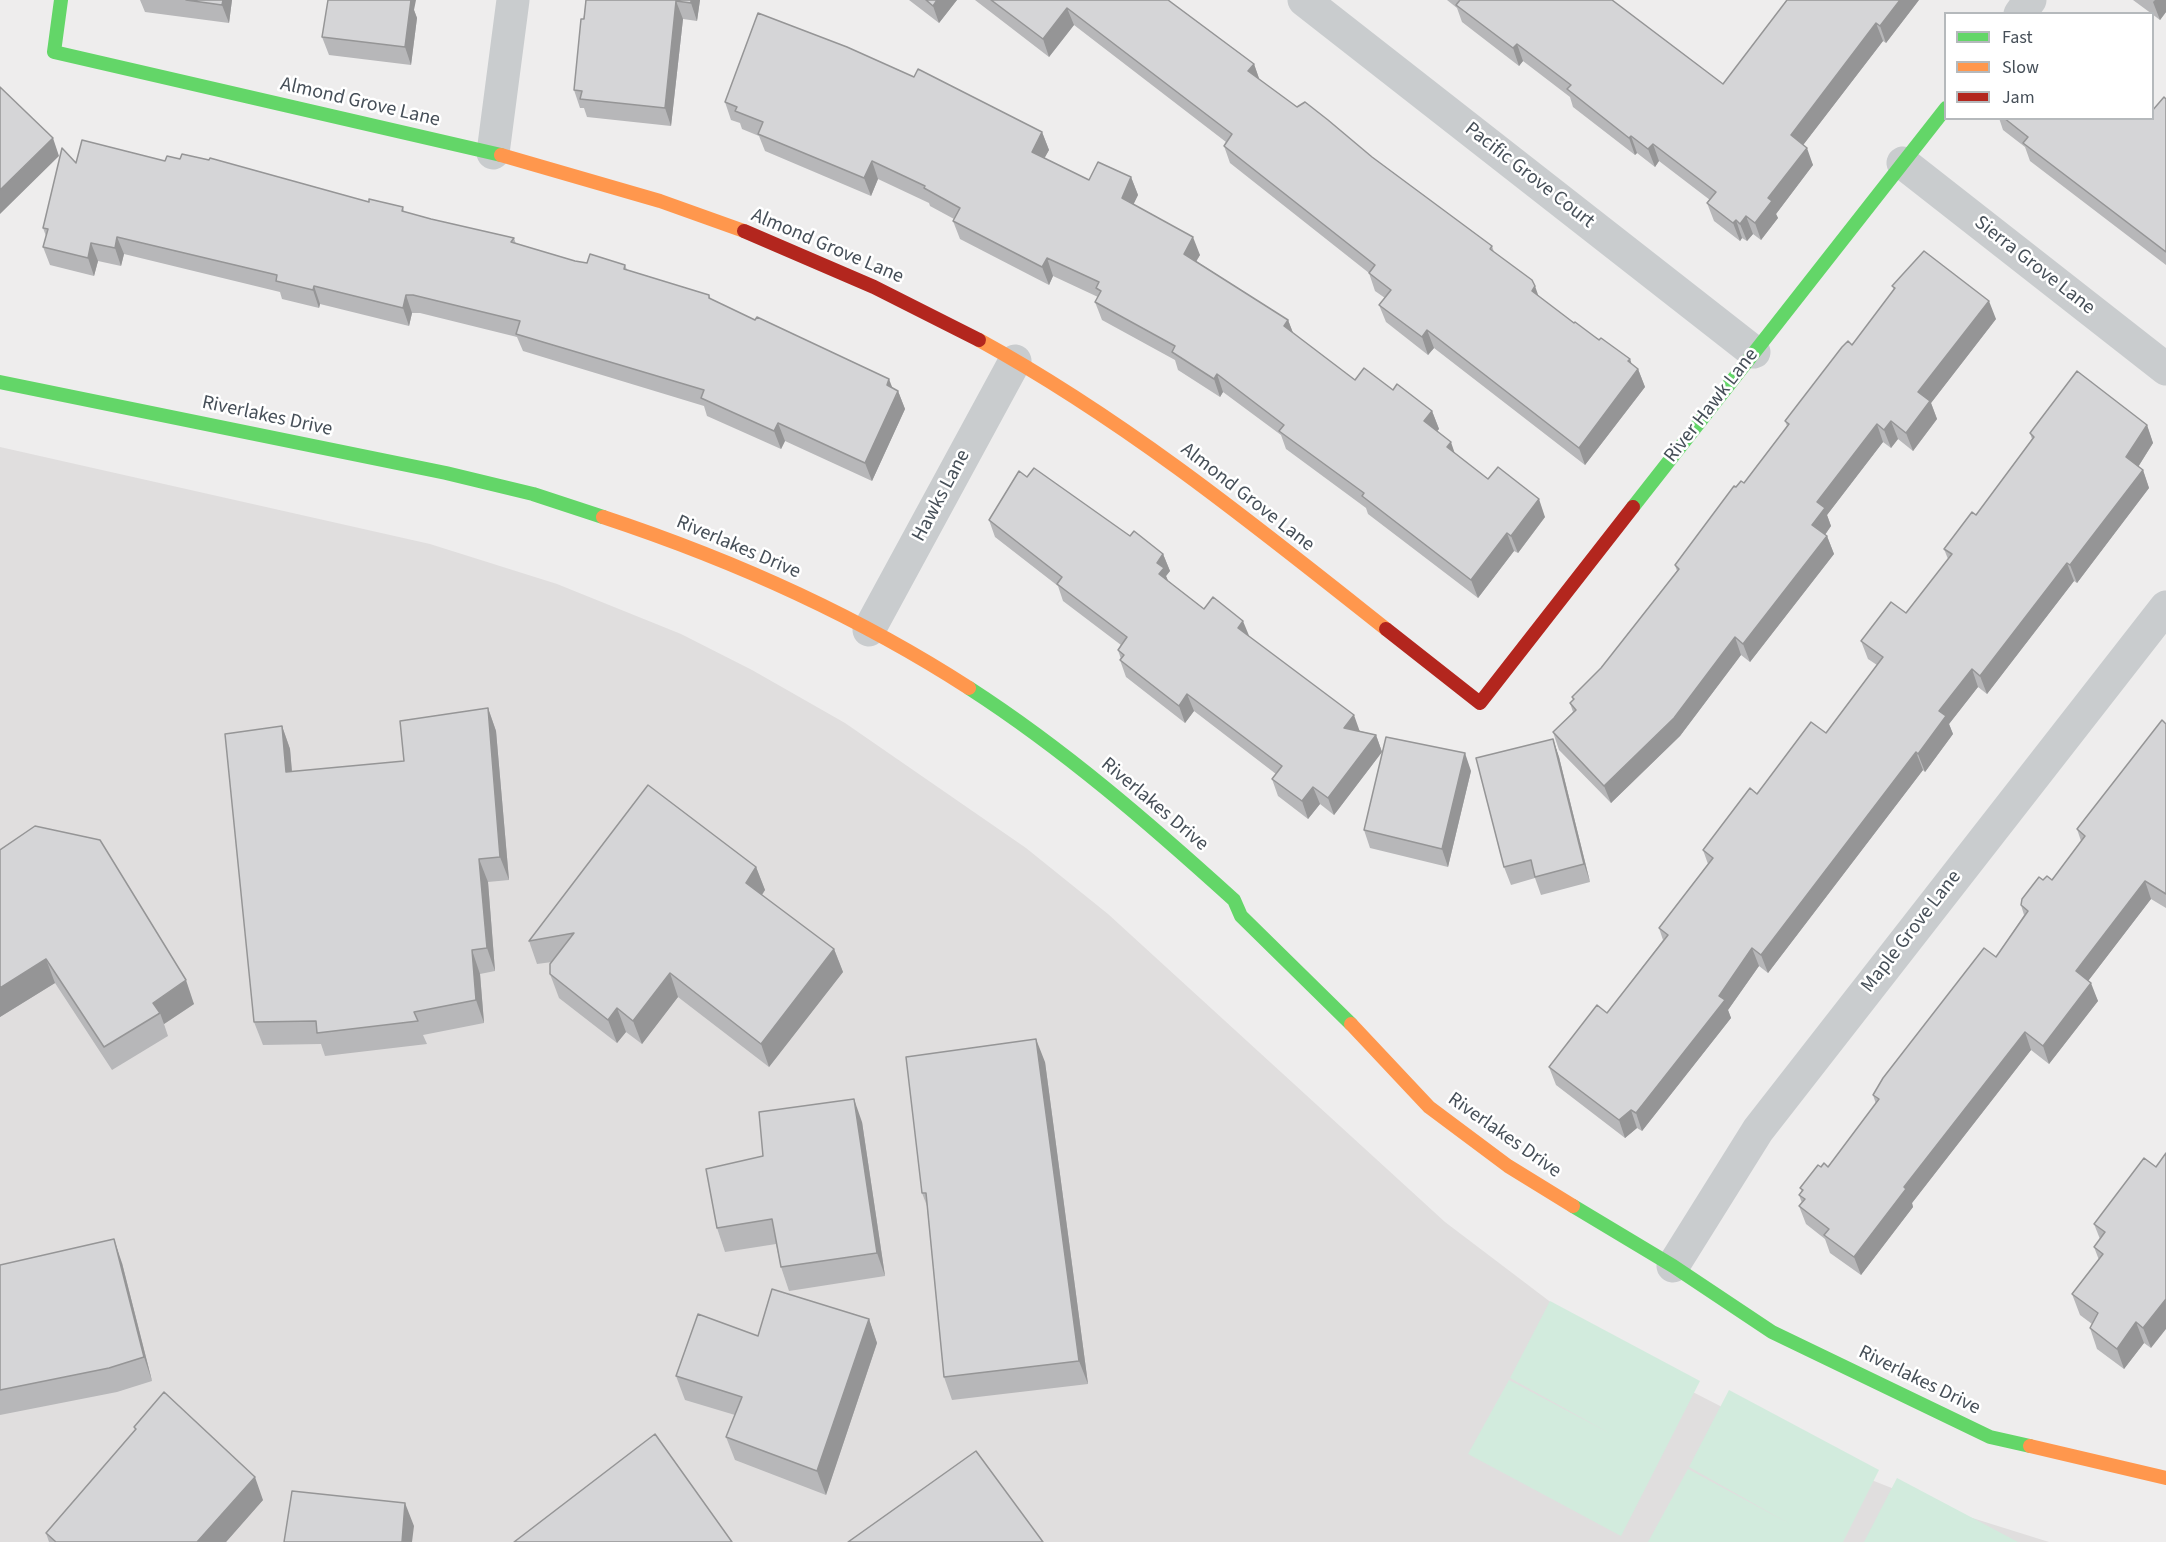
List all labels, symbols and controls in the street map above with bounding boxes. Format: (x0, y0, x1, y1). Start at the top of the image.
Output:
legend (1944, 12, 2154, 120)
text: Fast (2002, 25, 2033, 50)
text: Slow (2002, 55, 2039, 80)
street label: Almond Grove Lane (278, 73, 442, 133)
text: Jam (2002, 85, 2035, 110)
street label: Pacific Grove Court (1459, 118, 1599, 234)
street label: Almond Grove Lane (747, 204, 907, 290)
street label: Sierra Grove Lane (1969, 211, 2099, 321)
street label: River Hawk Lane (1660, 344, 1764, 468)
street label: Riverlakes Drive (200, 391, 334, 443)
street label: Almond Grove Lane (1175, 438, 1319, 558)
street label: Hawks Lane (908, 446, 976, 546)
street label: Riverlakes Drive (672, 511, 804, 585)
street label: Riverlakes Drive (1095, 753, 1213, 857)
street label: Maple Grove Lane (1857, 866, 1967, 998)
street label: Riverlakes Drive (1443, 1088, 1565, 1184)
street label: Riverlakes Drive (1854, 1341, 1984, 1421)

